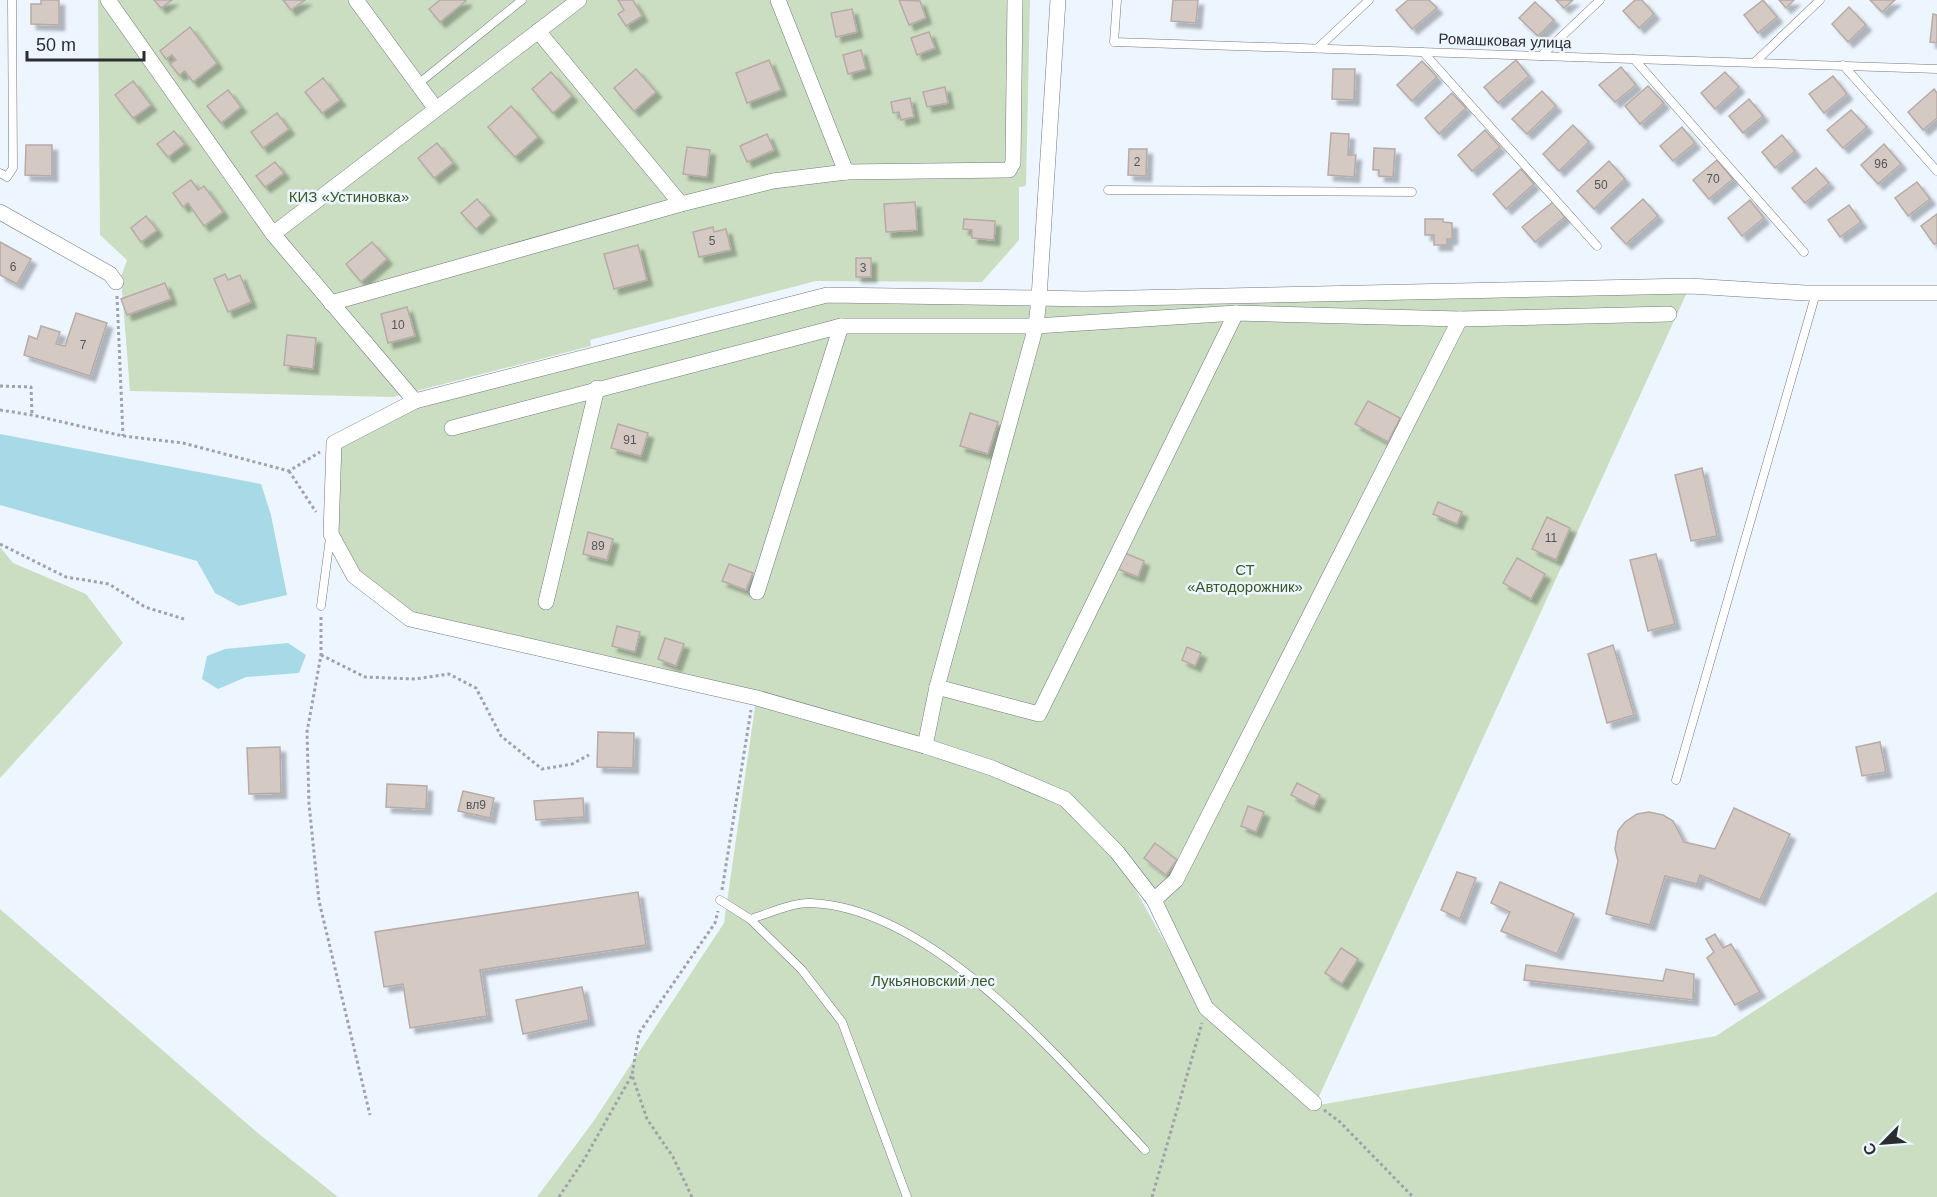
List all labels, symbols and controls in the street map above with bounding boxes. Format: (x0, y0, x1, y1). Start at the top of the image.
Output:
scale bar (27, 24, 144, 62)
street label: Ромашковая улица (1438, 30, 1572, 51)
text: 50 m (36, 35, 76, 55)
house number: 2 (1134, 155, 1141, 169)
house number: 96 (1874, 157, 1888, 171)
house number: 70 (1706, 172, 1720, 186)
house number: 50 (1594, 178, 1608, 192)
park label: КИЗ «Устиновка» (289, 188, 409, 205)
house number: 5 (709, 234, 716, 248)
house number: 6 (10, 260, 17, 274)
house number: 3 (860, 261, 867, 275)
house number: 10 (391, 318, 405, 332)
house number: 7 (80, 338, 87, 352)
house number: 91 (623, 433, 637, 447)
house number: 11 (1545, 531, 1558, 545)
house number: 89 (591, 539, 605, 553)
park label: СТ «Автодорожник» (1187, 561, 1303, 595)
house number: вл9 (466, 798, 486, 812)
park label: Лукьяновский лес (871, 972, 996, 989)
north arrow (1853, 1113, 1913, 1173)
text: С (1860, 1140, 1880, 1158)

